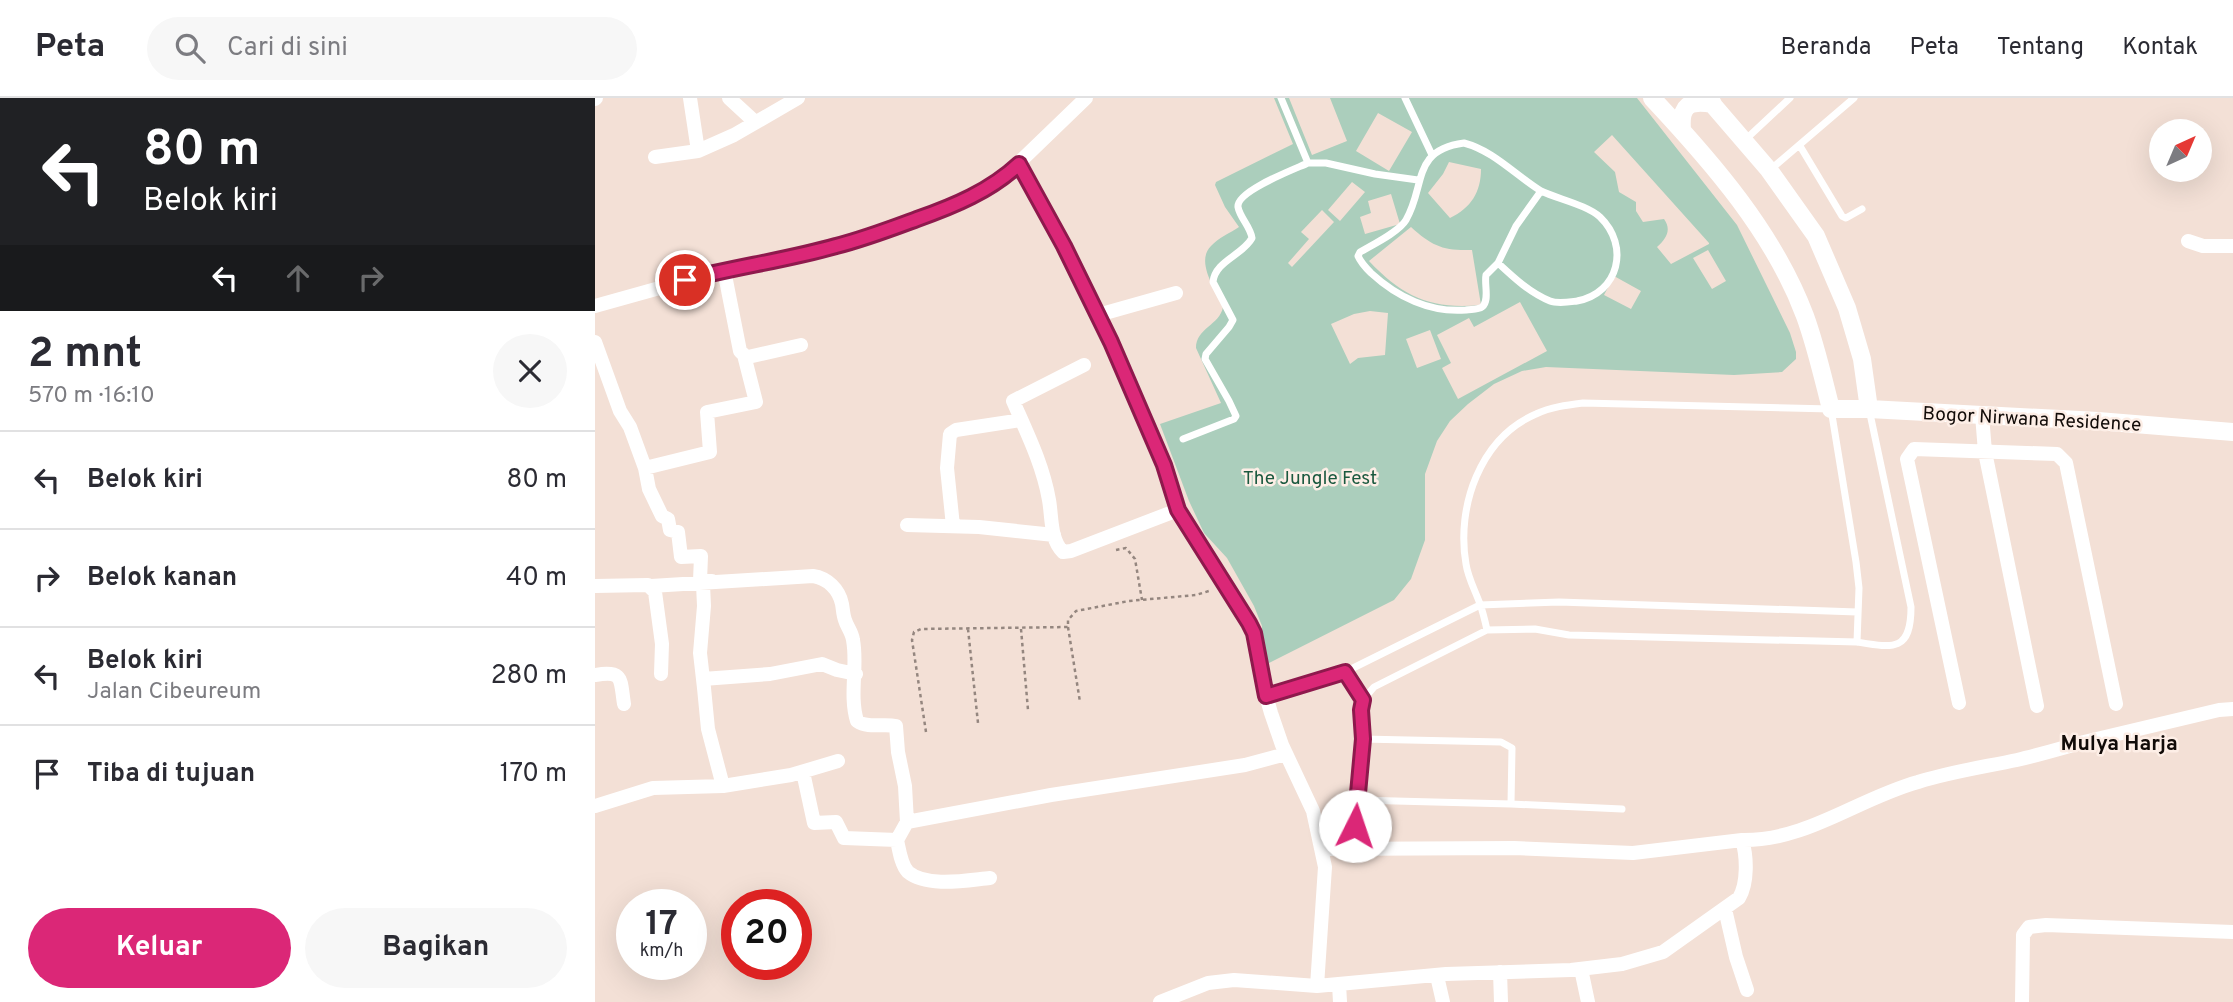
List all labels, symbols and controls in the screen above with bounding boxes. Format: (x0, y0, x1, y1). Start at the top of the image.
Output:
search box (147, 17, 637, 80)
text: Peta (35, 27, 105, 69)
icon: search (171, 29, 209, 67)
text: Cari di sini (227, 32, 348, 65)
text: Beranda (1781, 33, 1872, 63)
text: Peta (1910, 33, 1959, 63)
text: Tentang (1997, 33, 2084, 63)
text: Kontak (2122, 33, 2198, 63)
north arrow (2149, 119, 2212, 182)
map controls (2149, 119, 2212, 182)
text: 80 m (143, 121, 260, 183)
icon: left (28, 126, 119, 217)
text: Belok kiri (143, 182, 278, 222)
pin (655, 250, 715, 310)
icon: left (206, 259, 244, 297)
icon: ahead (279, 259, 317, 297)
icon: right (352, 259, 390, 297)
icon: arrive (666, 261, 704, 299)
text: 2 mnt (28, 329, 142, 382)
button: close (493, 334, 567, 408)
text: 570 m · 16:10 (28, 382, 155, 411)
street label: Bogor Nirwana Residence (1922, 402, 2142, 438)
icon: left (28, 461, 66, 499)
text: Belok kiri (87, 464, 203, 497)
text: 80 m (507, 464, 567, 497)
park label: The Jungle Fest (1243, 467, 1377, 491)
icon: right (28, 559, 66, 597)
text: Belok kanan (87, 562, 237, 595)
text: 40 m (506, 562, 567, 595)
text: Belok kiri (87, 645, 203, 678)
icon: left (28, 657, 66, 695)
text: 280 m (491, 660, 567, 693)
text: Jalan Cibeureum (87, 678, 261, 707)
district label: Mulya Harja (2060, 731, 2178, 758)
icon: arrive (28, 755, 66, 793)
text: Tiba di tujuan (87, 758, 255, 791)
text: 170 m (500, 758, 567, 791)
position arrow (1318, 789, 1392, 863)
speed limit sign: 20 (721, 889, 812, 980)
text: 17 (645, 903, 678, 947)
button: Keluar (28, 908, 291, 988)
button: Bagikan (305, 908, 567, 988)
text: km/h (640, 940, 683, 963)

